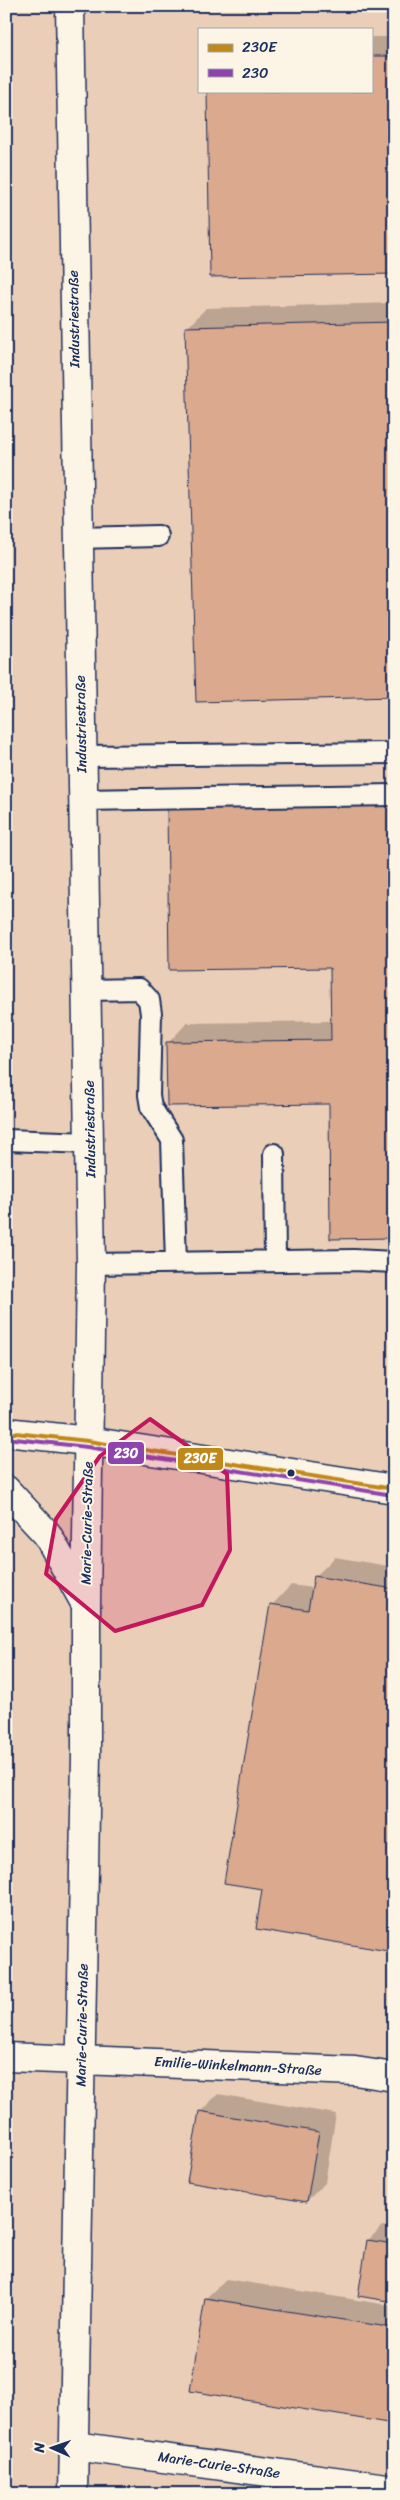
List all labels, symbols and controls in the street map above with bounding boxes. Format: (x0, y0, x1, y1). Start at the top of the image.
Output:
legend (198, 28, 372, 92)
text: 230E (242, 34, 278, 60)
text: 230 (242, 60, 268, 86)
street label: Industriestraße (61, 270, 87, 369)
street label: Industriestraße (68, 675, 94, 774)
street label: Industriestraße (77, 1080, 103, 1179)
line badge: 230 (107, 1441, 145, 1465)
text: 230 (113, 1441, 138, 1466)
text: 230E (183, 1446, 217, 1471)
line badge: 230E (177, 1447, 224, 1471)
street label: Marie-Curie-Straße (73, 1461, 101, 1585)
unlabelled marker (286, 1468, 296, 1478)
street label: Marie-Curie-Straße (68, 1963, 96, 2087)
street label: Emilie-Winkelmann-Straße (154, 2049, 322, 2083)
north arrow (28, 2422, 78, 2472)
text: N (27, 2442, 52, 2454)
street label: Marie-Curie-Straße (156, 2444, 282, 2486)

